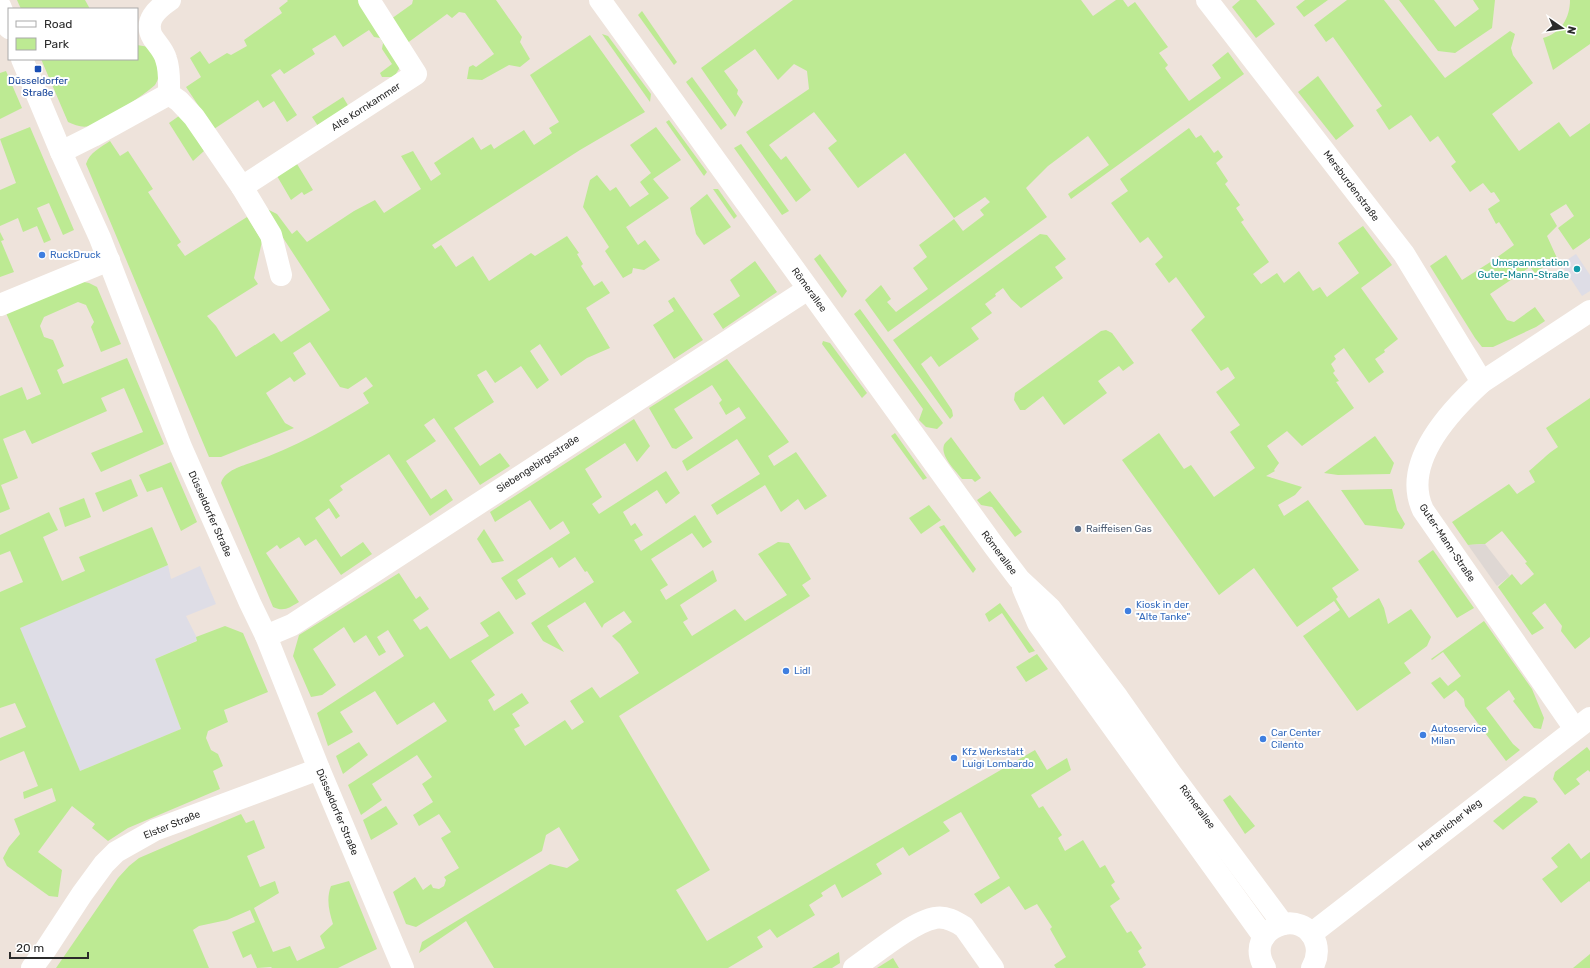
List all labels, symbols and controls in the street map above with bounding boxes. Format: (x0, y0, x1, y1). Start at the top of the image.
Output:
legend (8, 8, 138, 60)
north arrow (1542, 8, 1582, 48)
text: Road (44, 17, 72, 31)
text: N (1564, 25, 1578, 36)
text: Park (44, 37, 70, 51)
marker: Düsseldorfer Straße (33, 64, 43, 74)
place label: Düsseldorfer Straße (8, 75, 68, 99)
street label: Alte Kornkammer (329, 80, 403, 134)
street label: Mersburdenstraße (1320, 148, 1382, 224)
place label: RuckDruck (50, 249, 101, 261)
marker: RuckDruck (37, 250, 47, 260)
place label: Umspannstation Guter-Mann-Straße (1477, 257, 1569, 281)
marker: Umspannstation Guter-Mann-Straße (1572, 264, 1582, 274)
street label: Römerallee (789, 265, 829, 315)
street label: Siebengebirgsstraße (494, 433, 582, 495)
street label: Düsseldorfer Straße (186, 469, 235, 559)
street label: Guter-Mann-Straße (1416, 502, 1478, 585)
place label: Raiffeisen Gas (1086, 523, 1152, 535)
marker: Raiffeisen Gas (1073, 524, 1083, 534)
street label: Römerallee (979, 529, 1020, 578)
place label: Kiosk in der "Alte Tanke" (1136, 599, 1191, 623)
marker: Kiosk in der "Alte Tanke" (1123, 606, 1133, 616)
place label: Lidl (794, 665, 810, 677)
marker: Lidl (781, 666, 791, 676)
place label: Autoservice Milan (1431, 723, 1487, 747)
place label: Car Center Cilento (1271, 727, 1321, 751)
marker: Autoservice Milan (1418, 730, 1428, 740)
marker: Car Center Cilento (1258, 734, 1268, 744)
place label: Kfz Werkstatt Luigi Lombardo (962, 746, 1034, 770)
marker: Kfz Werkstatt Luigi Lombardo (949, 753, 959, 763)
street label: Düsseldorfer Straße (313, 767, 361, 857)
street label: Römerallee (1177, 783, 1218, 832)
street label: Hertenicher Weg (1416, 797, 1484, 853)
street label: Elster Straße (142, 808, 202, 842)
scale bar (10, 934, 88, 960)
text: 20 m (16, 941, 44, 955)

